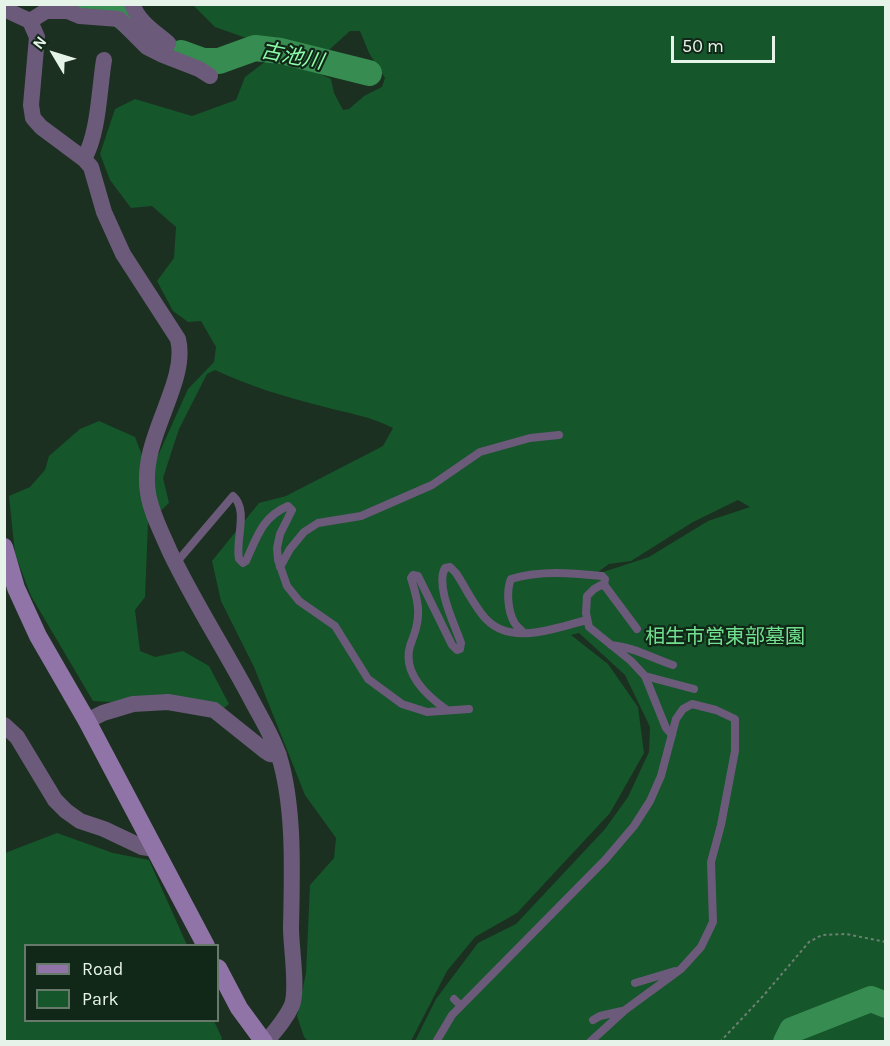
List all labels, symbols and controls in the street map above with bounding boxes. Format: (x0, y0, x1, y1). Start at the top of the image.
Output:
north arrow (24, 24, 84, 84)
scale bar (674, 24, 778, 62)
text: N (28, 32, 50, 53)
text: 50 m (682, 35, 724, 57)
water label: 古池川 (259, 39, 325, 75)
park label: 相生市営東部墓園 (645, 625, 805, 649)
legend (24, 944, 219, 1022)
text: Road (82, 958, 123, 980)
text: Park (82, 988, 119, 1010)

